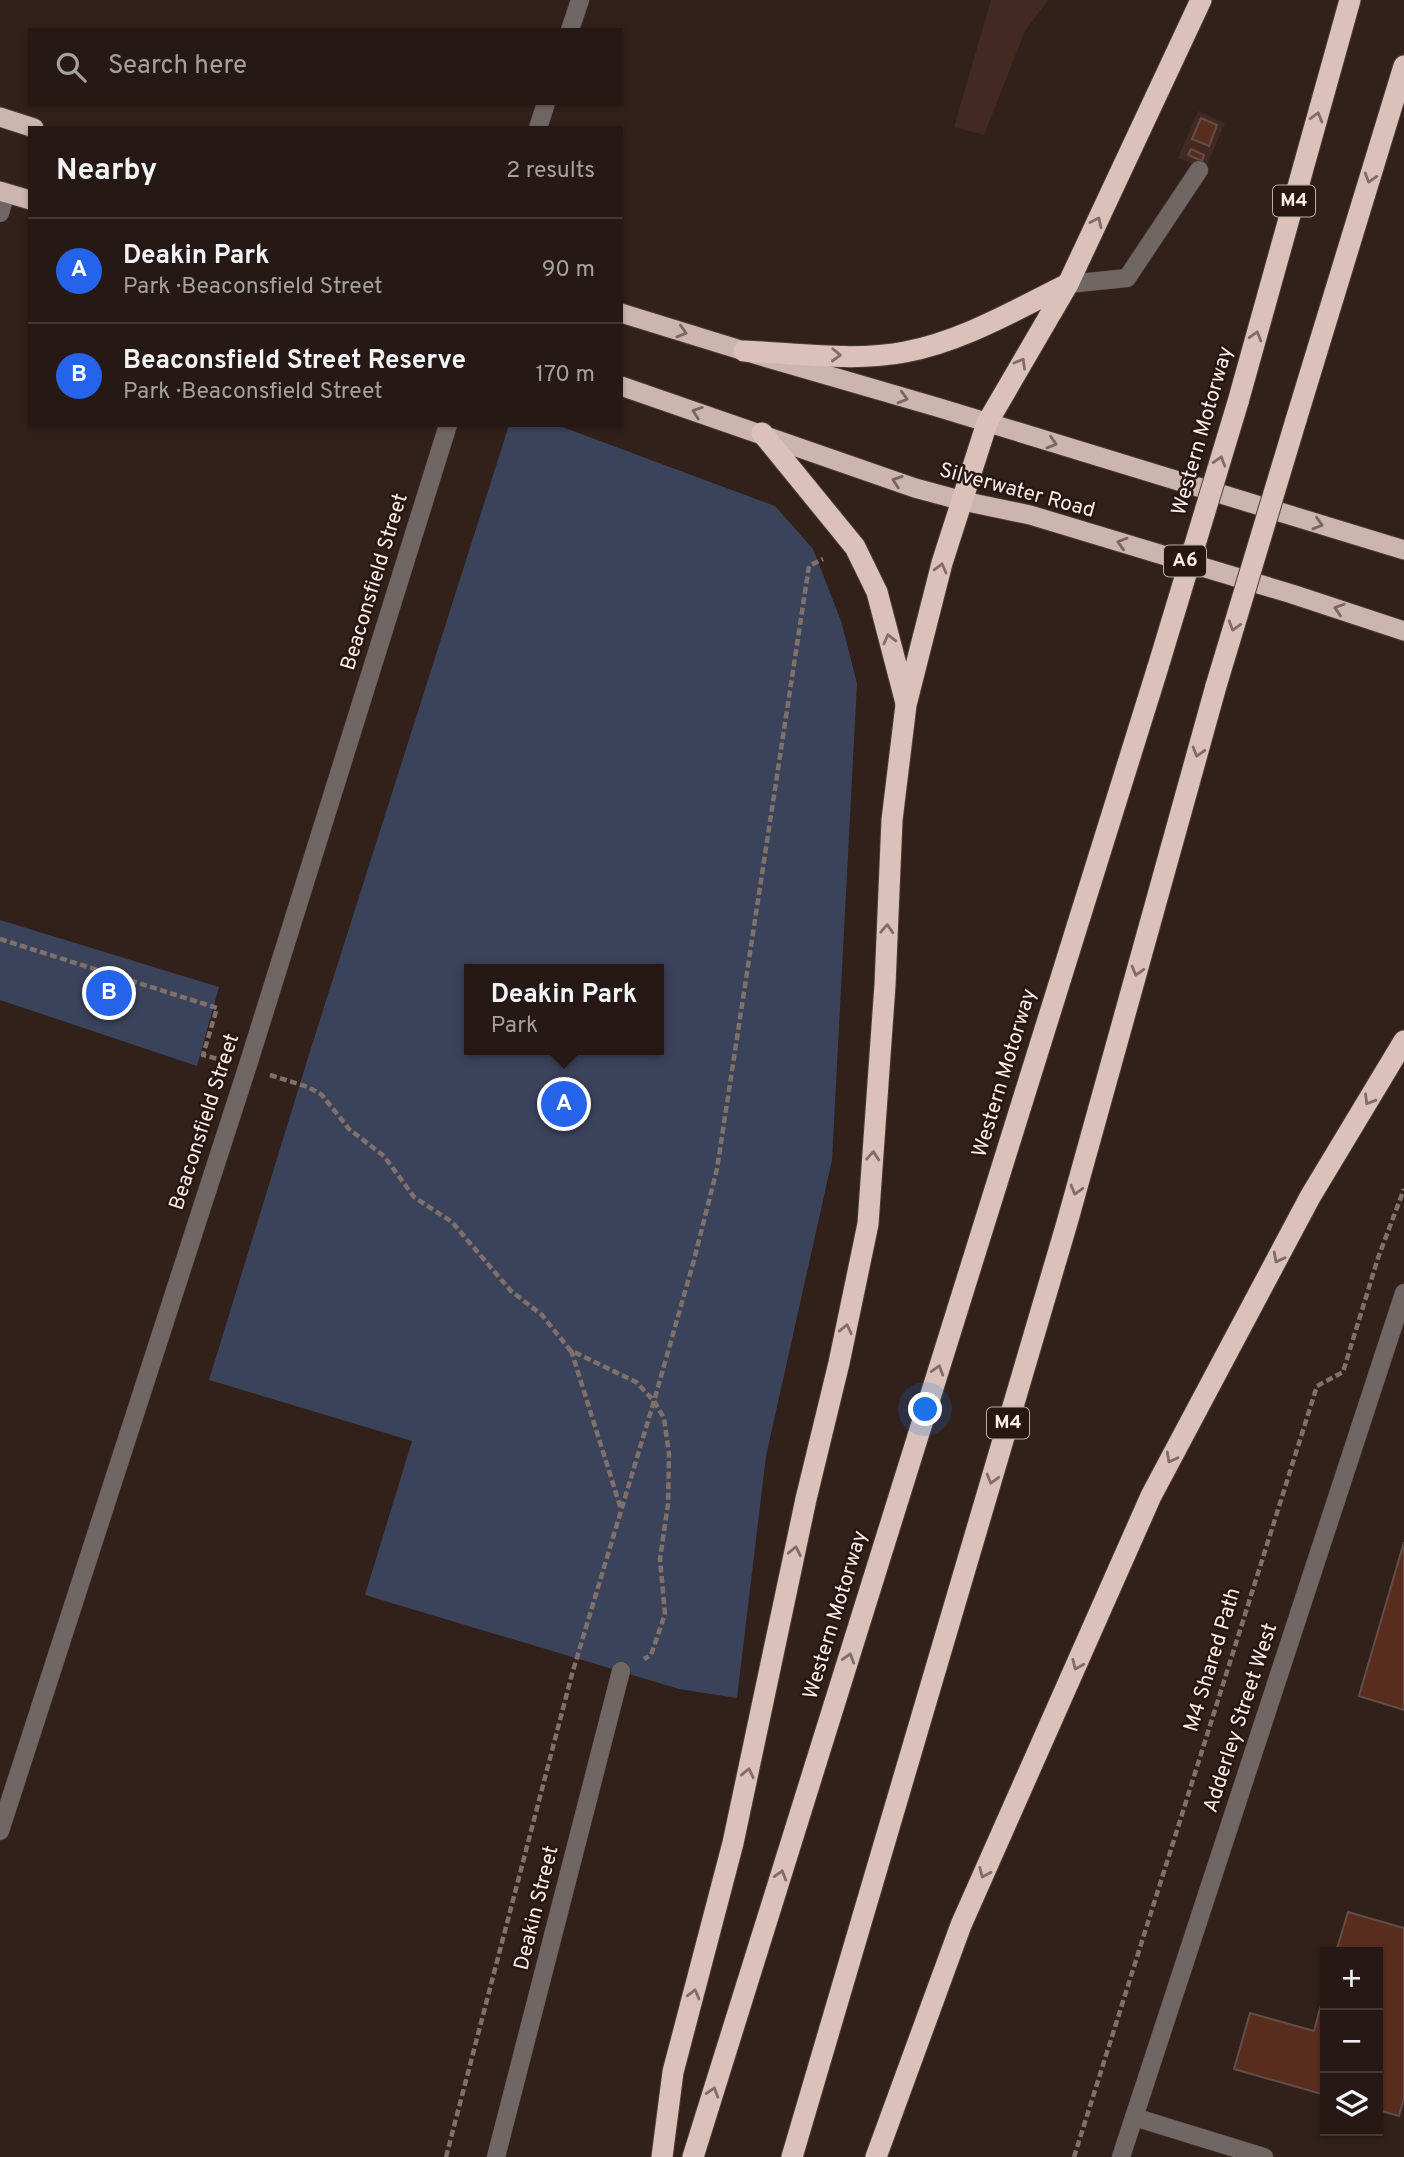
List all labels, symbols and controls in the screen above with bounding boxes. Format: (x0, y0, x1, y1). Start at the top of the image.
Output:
search box (28, 28, 623, 105)
icon: search (52, 48, 90, 86)
text: Search here (108, 50, 247, 83)
one-way arrow (1309, 111, 1324, 123)
text: Nearby (56, 153, 157, 190)
text: 2 results (506, 157, 595, 186)
one-way arrow (1363, 172, 1378, 184)
road number: M4 (1273, 186, 1315, 216)
one-way arrow (1088, 217, 1102, 229)
text: Deakin Park (123, 240, 270, 273)
text: A (71, 256, 87, 285)
text: 90 m (542, 256, 595, 285)
text: Park · Beaconsfield Street (123, 273, 383, 302)
one-way arrow (676, 324, 688, 338)
one-way arrow (1248, 330, 1263, 342)
street label: Western Motorway (1166, 343, 1240, 519)
text: Beaconsfield Street Reserve (123, 345, 466, 378)
one-way arrow (831, 348, 842, 363)
one-way arrow (1013, 358, 1026, 371)
text: B (71, 361, 87, 390)
text: 170 m (536, 361, 595, 390)
text: Park · Beaconsfield Street (123, 378, 383, 407)
one-way arrow (897, 389, 909, 404)
one-way arrow (691, 405, 703, 420)
one-way arrow (1046, 435, 1058, 449)
one-way arrow (1212, 456, 1226, 468)
street label: Silverwater Road (936, 457, 1098, 525)
one-way arrow (892, 475, 904, 489)
street label: Beaconsfield Street (335, 490, 415, 674)
one-way arrow (1312, 516, 1324, 531)
one-way arrow (1116, 536, 1128, 551)
road number: A6 (1164, 546, 1206, 576)
one-way arrow (932, 562, 947, 574)
one-way arrow (1334, 603, 1346, 617)
one-way arrow (1228, 620, 1243, 632)
one-way arrow (883, 633, 897, 645)
one-way arrow (1192, 745, 1206, 757)
one-way arrow (880, 923, 895, 934)
popup (464, 964, 664, 1055)
one-way arrow (1131, 965, 1145, 977)
pin: B (86, 967, 132, 1019)
text: Deakin Park (491, 979, 637, 1012)
street label: Western Motorway (967, 985, 1043, 1161)
text: Park (491, 1012, 538, 1041)
street label: Beaconsfield Street (164, 1030, 246, 1214)
pin: A (541, 1078, 587, 1130)
one-way arrow (1364, 1092, 1377, 1105)
one-way arrow (865, 1150, 880, 1161)
one-way arrow (1070, 1184, 1084, 1196)
one-way arrow (1273, 1250, 1286, 1263)
one-way arrow (837, 1323, 852, 1335)
one-way arrow (930, 1365, 945, 1377)
your location (908, 1392, 942, 1426)
road number: M4 (987, 1408, 1029, 1438)
one-way arrow (1165, 1451, 1179, 1463)
one-way arrow (985, 1473, 1000, 1485)
street label: Western Motorway (798, 1527, 874, 1703)
one-way arrow (787, 1545, 802, 1557)
street label: M4 Shared Path (1178, 1585, 1248, 1735)
street label: Adderley Street West (1198, 1620, 1284, 1816)
one-way arrow (840, 1652, 855, 1664)
one-way arrow (1071, 1658, 1085, 1671)
one-way arrow (740, 1767, 754, 1779)
street label: Deakin Street (508, 1843, 566, 1973)
one-way arrow (978, 1866, 992, 1878)
one-way arrow (772, 1869, 787, 1881)
map controls (1320, 1947, 1383, 2136)
button: + (1320, 1947, 1383, 2010)
one-way arrow (686, 1988, 700, 2000)
button: − (1320, 2010, 1383, 2073)
button: layers (1320, 2073, 1383, 2136)
one-way arrow (705, 2086, 719, 2099)

